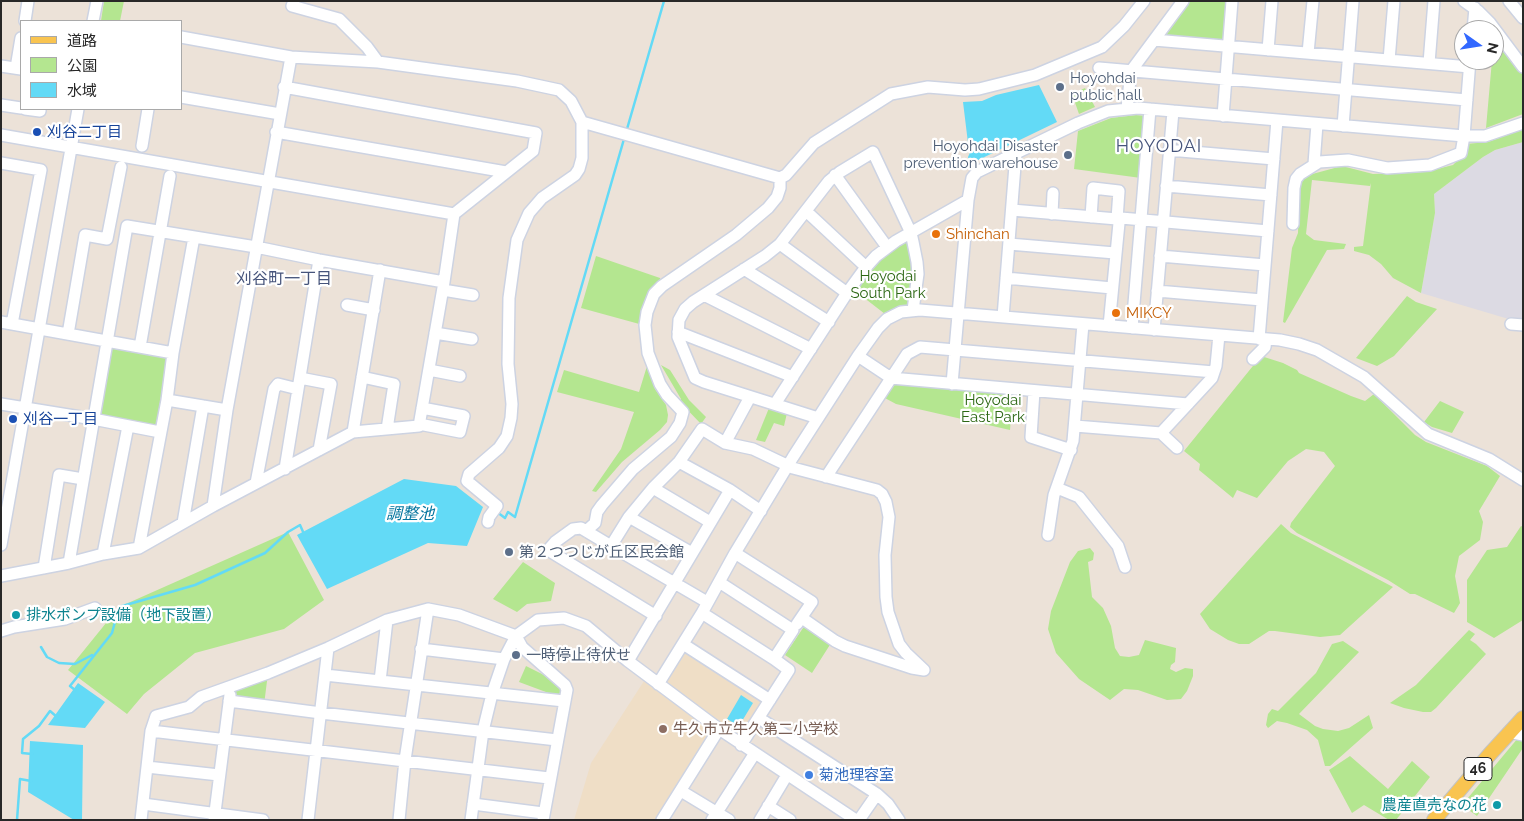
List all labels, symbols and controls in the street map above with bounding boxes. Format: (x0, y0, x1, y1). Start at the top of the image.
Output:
legend (20, 20, 182, 110)
north arrow (1454, 20, 1504, 70)
text: 道路 (67, 32, 97, 50)
text: N (1484, 41, 1502, 55)
text: 公園 (67, 57, 97, 75)
place label: Hoyohdai public hall (1070, 69, 1142, 104)
marker: Hoyohdai public hall (1054, 81, 1066, 93)
text: 水域 (67, 82, 97, 100)
place label: 刈谷二丁目 (47, 123, 122, 141)
marker: 刈谷二丁目 (31, 126, 43, 138)
district label: HOYODAI (1115, 136, 1203, 158)
place label: Hoyohdai Disaster prevention warehouse (904, 137, 1058, 172)
marker: Hoyohdai Disaster prevention warehouse (1062, 149, 1074, 161)
place label: Shinchan (946, 225, 1010, 243)
marker: Shinchan (930, 228, 942, 240)
park label: Hoyodai South Park (850, 267, 926, 302)
district label: 刈谷町一丁目 (236, 269, 332, 289)
place label: MIKCY (1126, 304, 1172, 322)
marker: MIKCY (1110, 307, 1122, 319)
park label: Hoyodai East Park (961, 391, 1025, 426)
place label: 刈谷一丁目 (23, 410, 98, 428)
marker: 刈谷一丁目 (7, 413, 19, 425)
water label: 調整池 (386, 504, 434, 524)
place label: 第２つつじが丘区民会館 (519, 543, 684, 561)
marker: 第２つつじが丘区民会館 (503, 546, 515, 558)
place label: 排水ポンプ設備（地下設置） (26, 606, 221, 624)
marker: 排水ポンプ設備（地下設置） (10, 609, 22, 621)
place label: 一時停止待伏せ (526, 646, 631, 664)
marker: 一時停止待伏せ (510, 649, 522, 661)
place label: 牛久市立牛久第二小学校 (673, 720, 838, 738)
marker: 牛久市立牛久第二小学校 (657, 723, 669, 735)
road number: 46 (1464, 758, 1492, 781)
place label: 菊池理容室 (819, 766, 894, 784)
marker: 菊池理容室 (803, 769, 815, 781)
place label: 農産直売なの花 (1382, 796, 1487, 814)
marker: 農産直売なの花 (1491, 799, 1503, 811)

